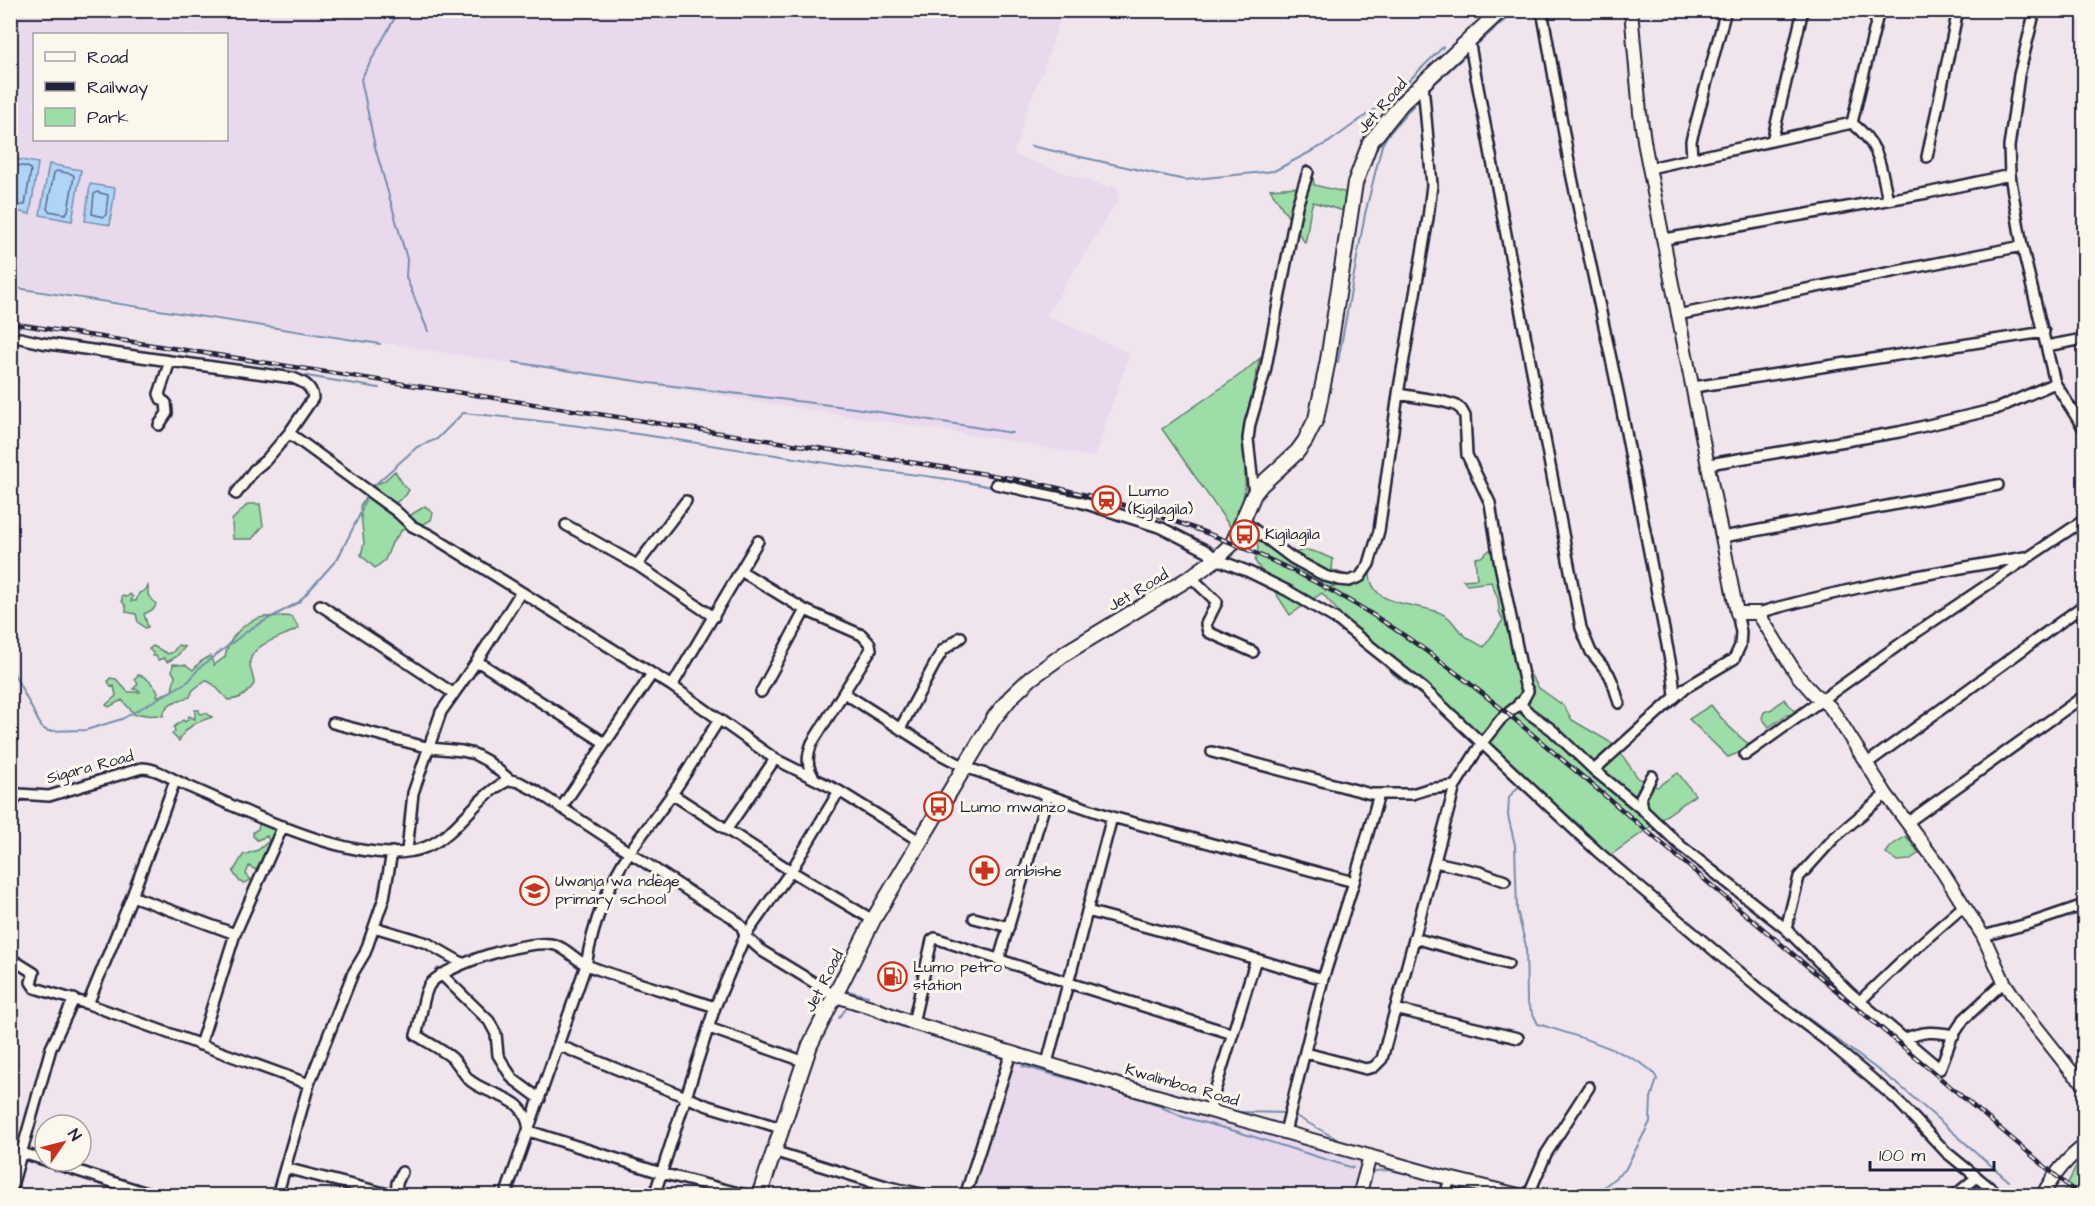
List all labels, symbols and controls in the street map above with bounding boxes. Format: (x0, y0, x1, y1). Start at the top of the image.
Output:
legend (33, 33, 228, 141)
text: Road (87, 45, 128, 70)
street label: Jet Road (1352, 74, 1412, 138)
text: Railway (87, 75, 148, 101)
text: Park (87, 105, 129, 130)
place label: Lumo (Kigilagila) (1128, 480, 1194, 521)
station icon: Lumo (Kigilagila) (1091, 484, 1123, 516)
bus stop icon: Kigilagila (1228, 518, 1260, 550)
place label: Kigilagila (1265, 523, 1320, 546)
street label: Jet Road (1104, 563, 1172, 617)
street label: Sigara Road (44, 745, 136, 790)
bus stop icon: Lumo mwanzo (923, 791, 955, 823)
place label: Lumo mwanzo (960, 796, 1066, 818)
pharmacy icon: ambishe (968, 855, 1000, 887)
place label: ambishe (1005, 860, 1062, 882)
place label: Uwanja wa ndege primary school (555, 870, 680, 911)
school or university icon: Uwanja wa ndege primary school (518, 874, 550, 906)
street label: Jet Road (799, 946, 849, 1016)
place label: Lumo petro station (913, 956, 1002, 996)
fuel station icon: Lumo petro station (876, 960, 908, 992)
street label: Kwalimboa Road (1123, 1058, 1241, 1112)
north arrow (33, 1113, 93, 1173)
text: N (63, 1125, 86, 1145)
scale bar (1870, 1134, 1994, 1172)
text: 100 m (1879, 1143, 1925, 1168)

